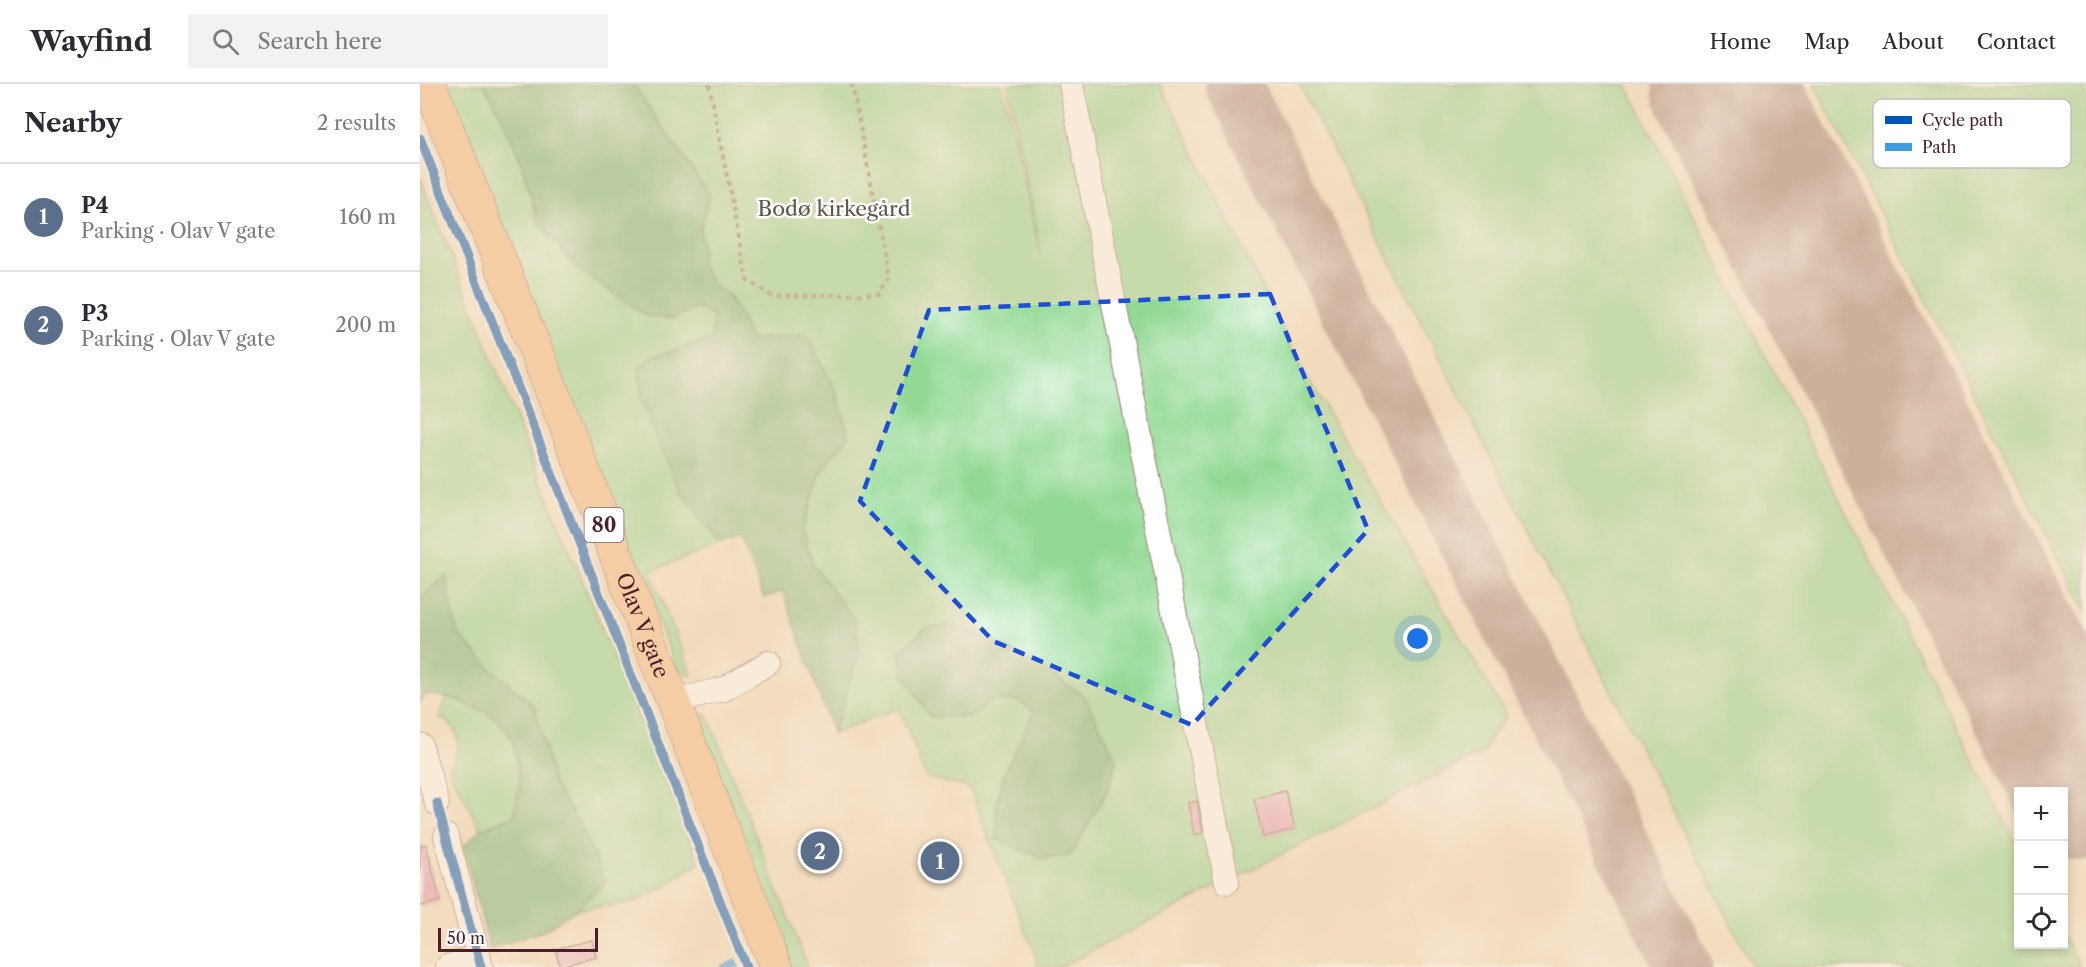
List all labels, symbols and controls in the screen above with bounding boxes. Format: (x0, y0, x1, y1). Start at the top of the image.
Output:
search box (188, 14, 608, 68)
text: Wayfind (30, 24, 152, 58)
icon: search (209, 25, 242, 58)
text: Search here (257, 28, 382, 55)
text: Home (1710, 29, 1771, 54)
text: Map (1804, 29, 1849, 54)
text: About (1882, 29, 1944, 54)
text: Contact (1977, 29, 2056, 54)
legend (1873, 99, 2071, 168)
text: Nearby (24, 107, 122, 139)
text: Cycle path (1922, 110, 2003, 130)
text: 2 results (317, 111, 396, 135)
text: Path (1922, 137, 1956, 157)
text: P4 (81, 192, 109, 219)
park label: Bodø kirkegård (758, 196, 911, 221)
text: 1 (39, 205, 48, 229)
text: 160 m (339, 205, 396, 229)
text: Parking · Olav V gate (81, 219, 275, 243)
text: P3 (81, 300, 109, 327)
text: 2 (38, 313, 49, 337)
text: 200 m (335, 313, 396, 337)
text: Parking · Olav V gate (81, 327, 275, 351)
road number: 80 (584, 508, 624, 542)
street label: Olav V gate (612, 569, 675, 681)
your location (1403, 624, 1432, 653)
map controls (2014, 787, 2068, 949)
button: + (2014, 787, 2068, 841)
pin: 2 (800, 828, 840, 873)
pin: 1 (920, 838, 960, 884)
button: − (2014, 841, 2068, 895)
button: locate (2014, 895, 2068, 949)
scale bar (438, 925, 598, 952)
text: 50 m (447, 928, 485, 948)

